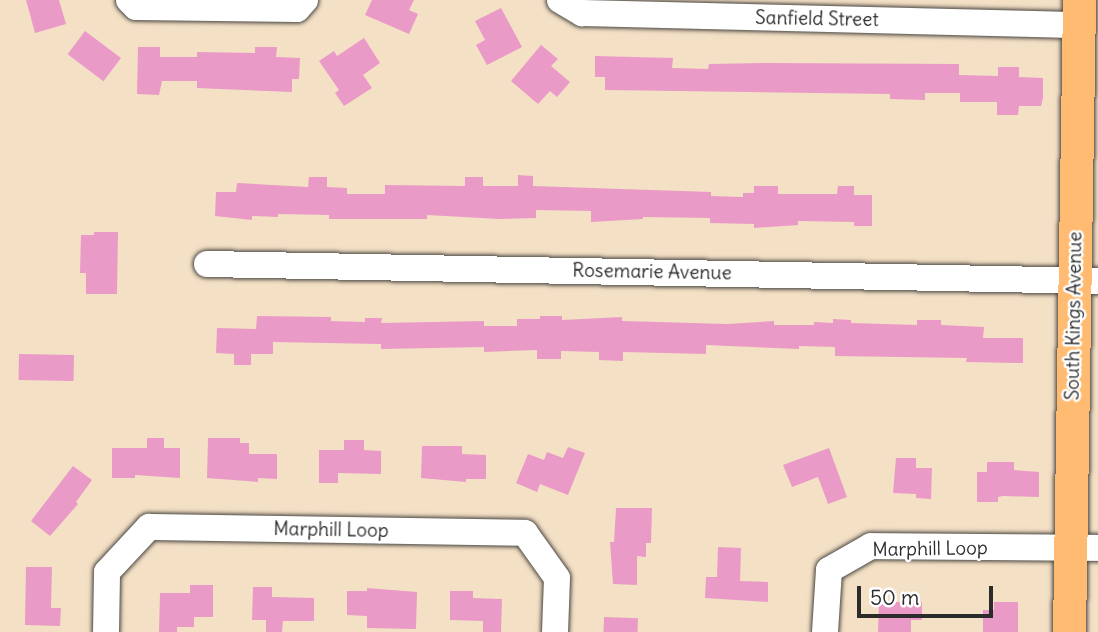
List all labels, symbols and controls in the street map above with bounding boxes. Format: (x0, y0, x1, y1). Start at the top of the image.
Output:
street label: Sanfield Street (755, 7, 879, 31)
street label: South Kings Avenue (1061, 231, 1087, 401)
street label: Rosemarie Avenue (572, 259, 732, 285)
street label: Marphill Loop (273, 518, 389, 542)
street label: Marphill Loop (872, 537, 988, 561)
scale bar (860, 572, 996, 616)
text: 50 m (870, 584, 919, 611)

